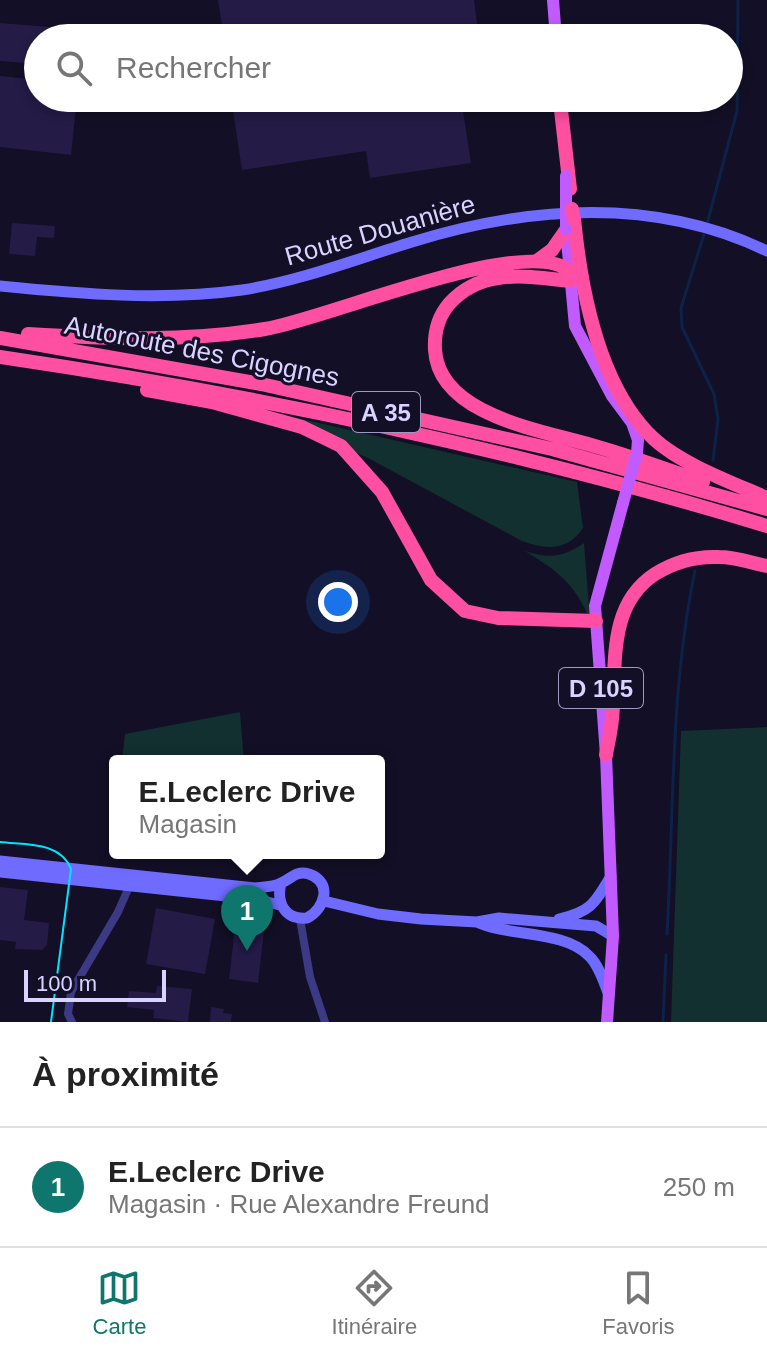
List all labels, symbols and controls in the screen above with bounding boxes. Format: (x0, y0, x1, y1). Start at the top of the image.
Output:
search box (24, 24, 743, 112)
icon: search (52, 46, 96, 90)
text: Rechercher (116, 51, 271, 84)
street label: Route Douanière (281, 188, 479, 272)
street label: Autoroute des Cigognes (62, 310, 342, 392)
road number: A 35 (352, 392, 420, 432)
your location (318, 582, 358, 622)
road number: D 105 (559, 668, 643, 708)
popup (109, 755, 385, 859)
text: E.Leclerc Drive (139, 775, 355, 808)
text: Magasin (139, 809, 237, 839)
pin: 1 (221, 885, 273, 951)
scale bar (24, 966, 166, 1002)
text: 100 m (36, 971, 97, 996)
text: À proximité (32, 1055, 219, 1093)
text: E.Leclerc Drive (108, 1155, 325, 1188)
text: 1 (51, 1172, 65, 1202)
text: 250 m (663, 1172, 735, 1202)
text: Magasin · Rue Alexandre Freund (108, 1189, 490, 1219)
tab: Carte (93, 1266, 146, 1340)
tab: Itinéraire (332, 1266, 417, 1340)
tab: Favoris (602, 1266, 674, 1340)

